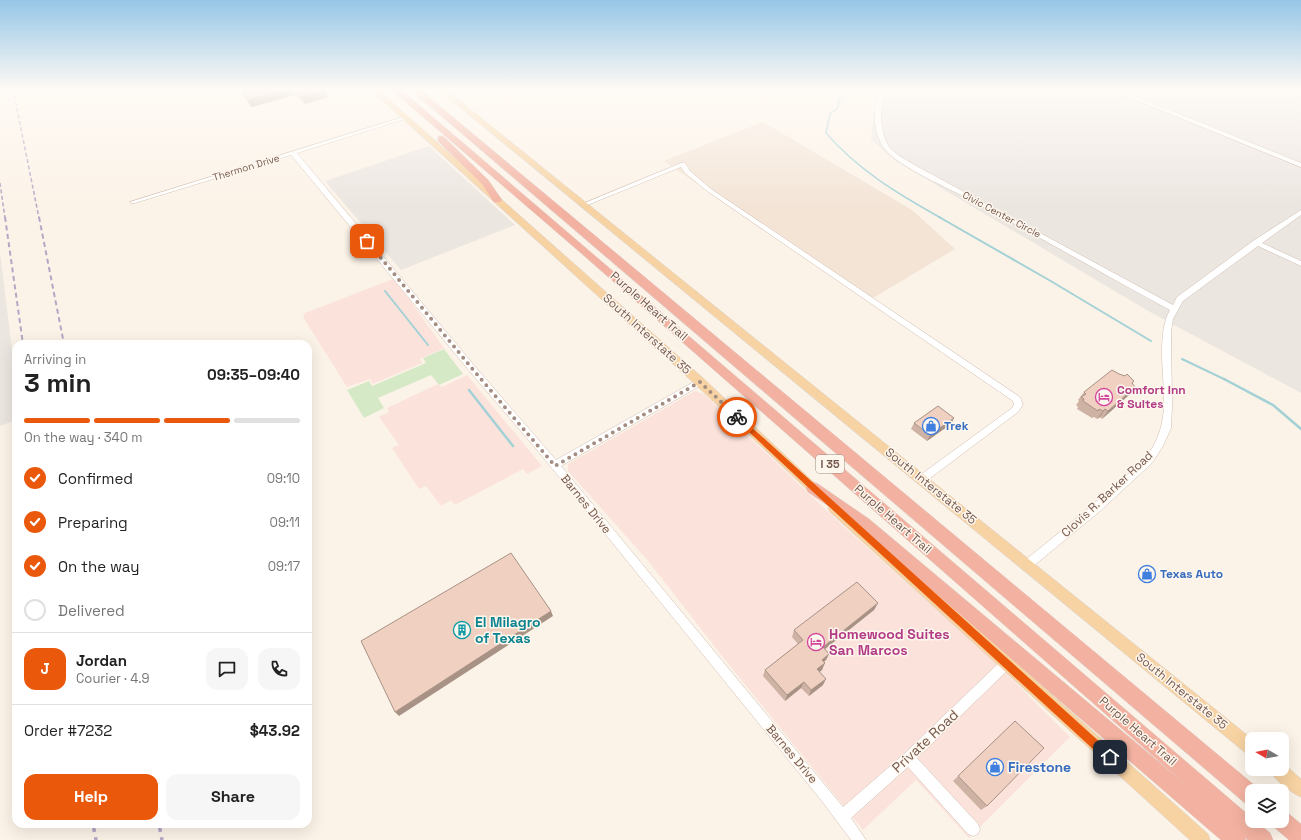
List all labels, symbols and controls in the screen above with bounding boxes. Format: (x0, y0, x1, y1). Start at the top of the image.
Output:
street label: Thermon Drive (211, 151, 281, 184)
street label: Civic Center Circle (960, 188, 1043, 241)
pin (350, 224, 384, 258)
icon: bag (356, 230, 378, 252)
street label: Purple Heart Trail (607, 268, 691, 344)
street label: South Interstate 35 (600, 290, 694, 378)
text: Arriving in (24, 351, 86, 368)
text: 09:35–09:40 (207, 365, 300, 384)
text: 3 min (24, 366, 92, 400)
place label: Comfort Inn & Suites (1117, 382, 1186, 412)
hotel icon: Comfort Inn & Suites (1094, 387, 1114, 407)
courier (717, 397, 757, 437)
icon: bike (726, 406, 748, 428)
shop icon: Trek (921, 416, 941, 436)
place label: Trek (944, 418, 969, 434)
text: On the way · 340 m (24, 429, 143, 446)
street label: South Interstate 35 (882, 444, 980, 528)
street label: Clovis R. Barker Road (1058, 447, 1156, 541)
road number: I 35 (816, 455, 844, 473)
icon: check (24, 467, 46, 489)
text: Confirmed (58, 469, 133, 488)
text: 09:10 (267, 470, 300, 487)
street label: Barnes Drive (557, 471, 615, 537)
street label: Purple Heart Trail (851, 481, 935, 557)
icon: check (24, 511, 46, 533)
text: Preparing (58, 513, 128, 532)
text: 09:11 (270, 514, 300, 531)
icon: check (24, 555, 46, 577)
text: On the way (58, 557, 139, 576)
text: 09:17 (268, 558, 300, 575)
shop icon: Texas Auto (1137, 564, 1157, 584)
place label: Texas Auto (1160, 566, 1223, 582)
text: Delivered (58, 601, 125, 620)
place label: El Milagro of Texas (475, 613, 541, 647)
building icon: El Milagro of Texas (452, 620, 472, 640)
place label: Homewood Suites San Marcos (829, 625, 950, 659)
hotel icon: Homewood Suites San Marcos (806, 632, 826, 652)
button: chat (206, 648, 248, 690)
button: phone (258, 648, 300, 690)
street label: South Interstate 35 (1133, 649, 1231, 733)
text: Jordan (76, 651, 127, 670)
text: J (40, 659, 50, 678)
text: Courier · 4.9 (76, 670, 150, 687)
street label: Purple Heart Trail (1096, 693, 1180, 769)
street label: Private Road (888, 706, 962, 776)
text: Order #7232 (24, 721, 112, 740)
text: $43.92 (250, 721, 300, 740)
street label: Barnes Drive (763, 721, 821, 787)
north arrow (1245, 732, 1289, 776)
map controls (1245, 732, 1289, 828)
pin (1093, 740, 1127, 774)
icon: home (1099, 746, 1121, 768)
shop icon: Firestone (985, 757, 1005, 777)
place label: Firestone (1008, 758, 1071, 776)
button: Help (24, 774, 158, 820)
button: Share (166, 774, 300, 820)
button: layers (1245, 784, 1289, 828)

